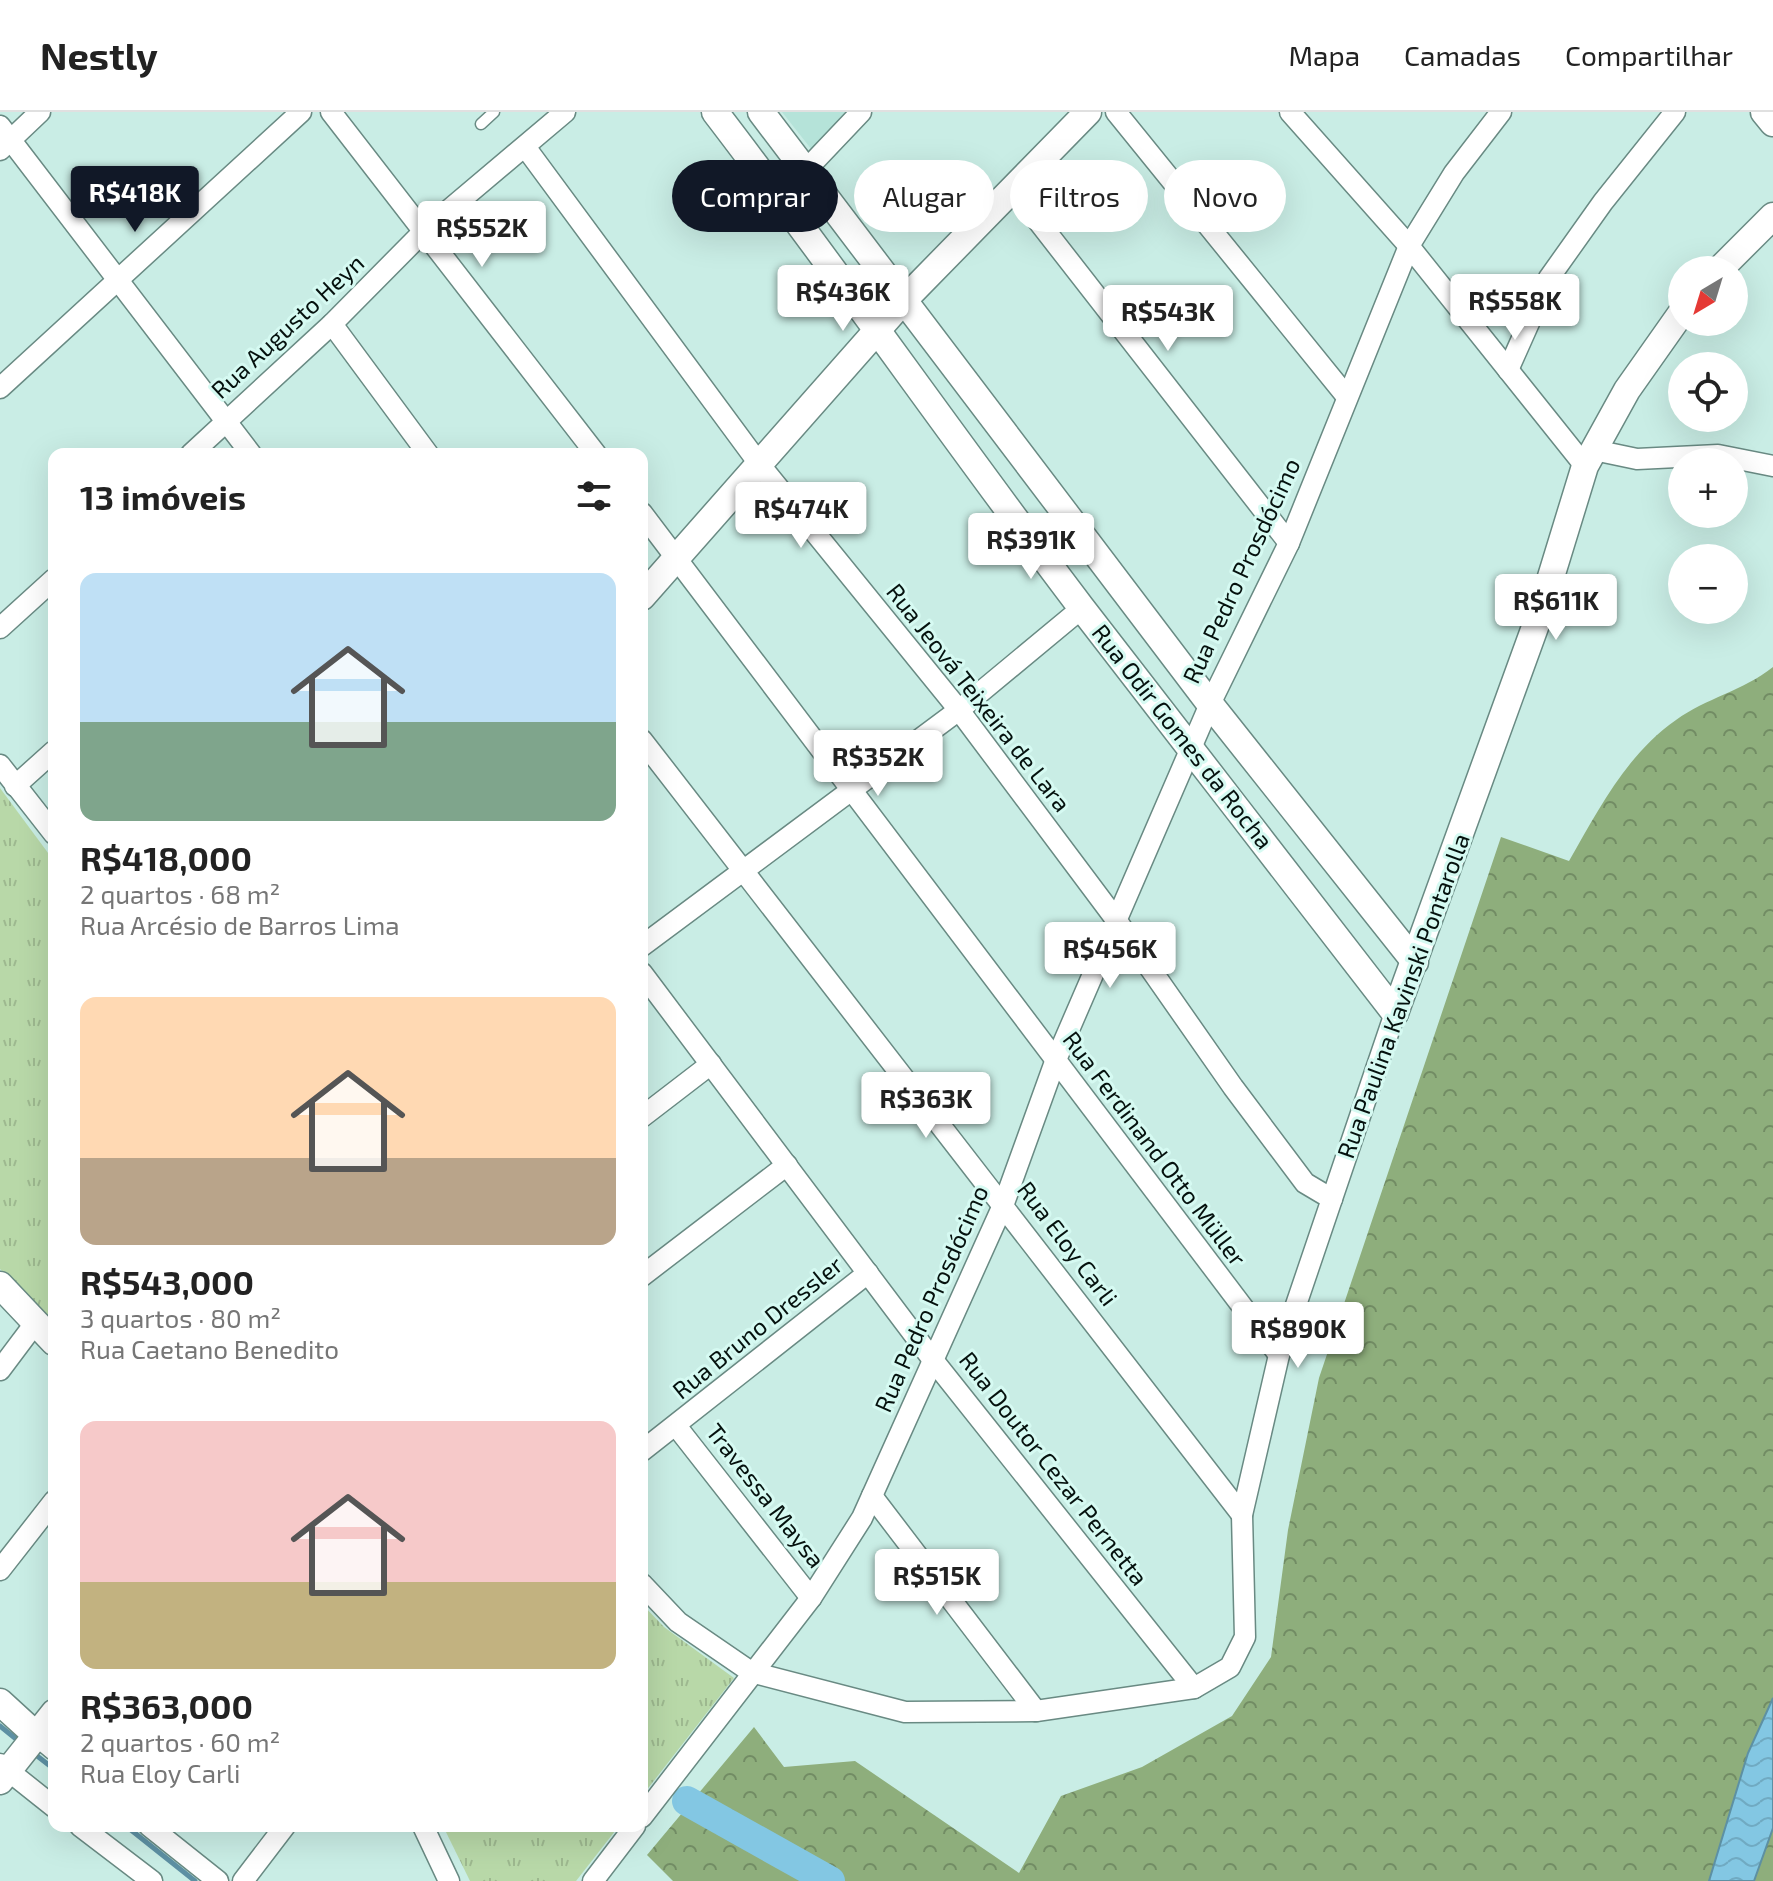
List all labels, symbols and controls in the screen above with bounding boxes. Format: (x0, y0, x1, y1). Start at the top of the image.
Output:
text: Nestly (40, 32, 158, 78)
text: Mapa (1289, 38, 1360, 72)
text: Camadas (1404, 38, 1521, 72)
text: Compartilhar (1565, 38, 1733, 72)
chip: Comprar (672, 160, 838, 232)
chip: Alugar (854, 160, 994, 232)
chip: Filtros (1010, 160, 1148, 232)
chip: Novo (1164, 160, 1286, 232)
pin: R$418K (70, 166, 200, 234)
text: R$418K (89, 176, 181, 207)
pin: R$552K (417, 201, 547, 269)
text: R$552K (436, 211, 528, 242)
street label: Rua Augusto Heyn (205, 248, 369, 404)
north arrow (1668, 256, 1748, 336)
map controls (1668, 256, 1748, 624)
pin: R$436K (778, 265, 908, 333)
pin: R$558K (1450, 274, 1580, 342)
text: R$436K (795, 275, 891, 306)
text: R$558K (1468, 284, 1562, 315)
pin: R$543K (1103, 285, 1233, 353)
text: R$543K (1121, 295, 1215, 326)
button: locate (1668, 352, 1748, 432)
button: + (1668, 448, 1748, 528)
street label: Rua Pedro Prosdócimo (1176, 453, 1306, 688)
icon: filters (572, 474, 616, 518)
text: 13 imóveis (80, 476, 246, 517)
pin: R$474K (736, 482, 866, 550)
text: R$474K (753, 492, 849, 523)
pin: R$391K (966, 513, 1096, 581)
text: R$391K (986, 523, 1076, 554)
button: − (1668, 544, 1748, 624)
pin: R$611K (1491, 574, 1621, 642)
street label: Rua Jeová Teixeira de Lara (881, 577, 1077, 817)
text: R$611K (1513, 584, 1599, 615)
street label: Rua Odir Gomes da Rocha (1087, 618, 1280, 854)
icon: home (276, 625, 420, 769)
pin: R$352K (813, 730, 943, 798)
text: R$352K (832, 740, 924, 771)
street label: Rua Paulina Kavinski Pontarolla (1330, 829, 1475, 1162)
text: R$418,000 (80, 837, 252, 878)
text: 2 quartos · 68 m² (80, 878, 280, 909)
text: Rua Arcésio de Barros Lima (80, 909, 400, 940)
pin: R$456K (1045, 922, 1175, 990)
text: R$456K (1063, 932, 1157, 963)
street label: Rua Ferdinand Otto Müller (1057, 1025, 1253, 1272)
icon: home (276, 1049, 420, 1193)
pin: R$363K (861, 1072, 991, 1140)
text: R$363K (879, 1082, 973, 1113)
street label: Rua Eloy Carli (1012, 1175, 1124, 1311)
street label: Rua Pedro Prosdócimo (868, 1181, 994, 1416)
street label: Rua Bruno Dressler (666, 1249, 848, 1404)
text: R$543,000 (80, 1261, 254, 1302)
text: 3 quartos · 80 m² (80, 1302, 281, 1333)
pin: R$890K (1233, 1302, 1363, 1370)
text: R$890K (1250, 1312, 1346, 1343)
text: Rua Caetano Benedito (80, 1333, 339, 1364)
street label: Rua Doutor Cezar Pernetta (954, 1345, 1155, 1591)
street label: Travessa Maysa (701, 1417, 832, 1573)
icon: home (276, 1473, 420, 1617)
pin: R$515K (872, 1549, 1002, 1617)
text: R$515K (893, 1559, 981, 1590)
text: R$363,000 (80, 1685, 253, 1726)
text: 2 quartos · 60 m² (80, 1726, 280, 1757)
text: Rua Eloy Carli (80, 1757, 241, 1788)

